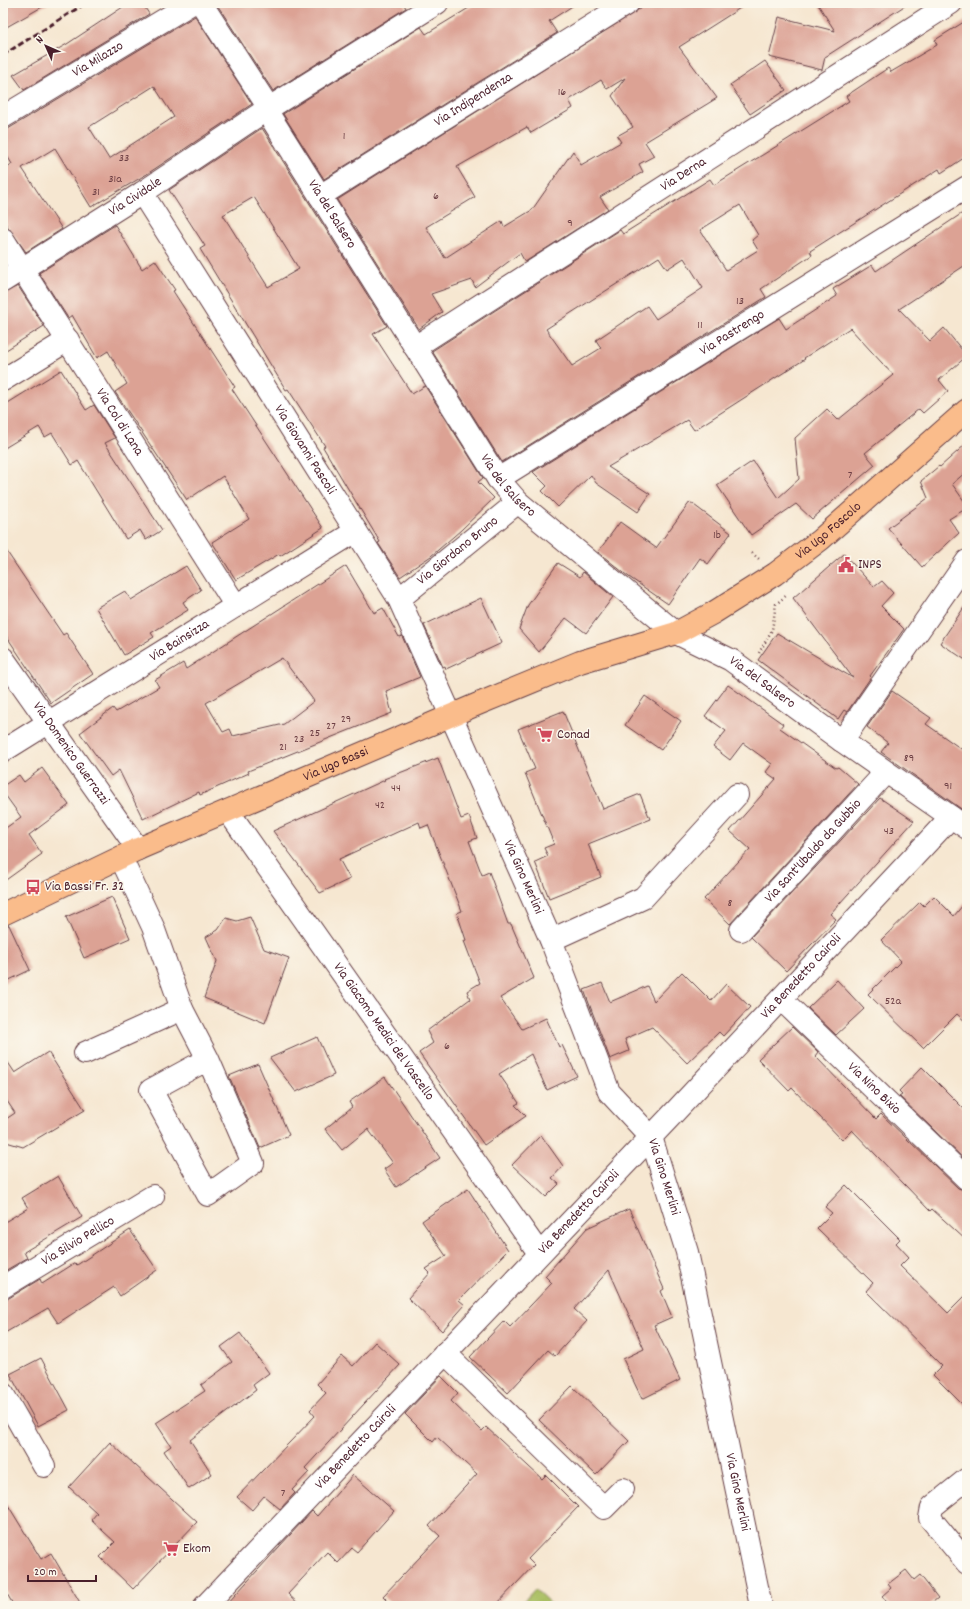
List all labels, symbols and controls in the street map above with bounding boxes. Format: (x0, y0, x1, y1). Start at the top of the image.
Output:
north arrow (26, 26, 66, 66)
text: N (33, 32, 48, 48)
street label: Via Milazzo (69, 36, 127, 83)
street label: Via Indipendenza (430, 67, 517, 132)
house number: 16 (558, 84, 566, 101)
house number: 1 (343, 128, 345, 145)
house number: 33 (119, 150, 129, 167)
street label: Via Derna (657, 152, 711, 197)
house number: 31a (108, 171, 122, 188)
street label: Via Cividale (105, 172, 166, 221)
street label: Via del Salsero (302, 176, 361, 253)
house number: 31 (92, 184, 100, 201)
house number: 6 (433, 188, 439, 205)
house number: 9 (567, 215, 573, 232)
house number: 13 (736, 293, 744, 310)
street label: Via Pastrengo (696, 305, 769, 361)
house number: 11 (697, 317, 703, 334)
street label: Via Col di Lana (90, 385, 148, 460)
street label: Via Giovanni Pascoli (269, 401, 341, 499)
street label: Via del Salsero (475, 450, 540, 522)
house number: 7 (848, 467, 853, 484)
street label: Via Ugo Foscolo (791, 497, 866, 565)
street label: Via Giordano Bruno (413, 512, 503, 590)
house number: 1b (713, 527, 721, 544)
place label: INPS (858, 555, 882, 575)
public building icon: INPS (837, 556, 855, 574)
street label: Via Bainsizza (146, 615, 214, 667)
street label: Via del Salsero (725, 652, 799, 714)
street label: Via Domenico Guerrazzi (27, 698, 114, 809)
house number: 29 (341, 711, 351, 728)
house number: 27 (326, 718, 336, 735)
house number: 25 (310, 725, 320, 742)
place label: Conad (557, 725, 590, 745)
supermarket icon: Conad (536, 726, 554, 744)
house number: 23 (294, 731, 304, 748)
house number: 21 (279, 739, 287, 756)
street label: Via Ugo Bassi (300, 742, 372, 787)
house number: 89 (904, 750, 914, 767)
house number: 91 (944, 778, 952, 795)
house number: 44 (391, 780, 401, 797)
street label: Via Sant'Ubaldo da Gubbio (760, 795, 867, 908)
house number: 42 (375, 797, 385, 814)
house number: 43 (884, 823, 894, 840)
street label: Via Gino Merlini (498, 837, 548, 918)
place label: Via Bassi Fr. 32 (45, 877, 124, 897)
bus stop icon: Via Bassi Fr. 32 (24, 878, 42, 896)
house number: 8 (728, 895, 733, 912)
street label: Via Benedetto Cairoli (756, 929, 847, 1024)
street label: Via Giacomo Medici del Vascello (328, 959, 439, 1105)
house number: 52a (885, 993, 902, 1010)
house number: 6 (444, 1038, 450, 1055)
street label: Via Nino Bixio (842, 1058, 905, 1119)
street label: Via Gino Merlini (642, 1136, 685, 1218)
street label: Via Benedetto Cairoli (534, 1165, 625, 1259)
street label: Via Silvio Pellico (38, 1211, 119, 1271)
street label: Via Benedetto Cairoli (311, 1400, 402, 1494)
street label: Via Gino Merlini (719, 1451, 755, 1533)
house number: 7 (281, 1485, 286, 1502)
place label: Ekom (183, 1539, 211, 1559)
supermarket icon: Ekom (162, 1540, 180, 1558)
scale bar (28, 1557, 96, 1583)
text: 20 m (34, 1564, 57, 1581)

